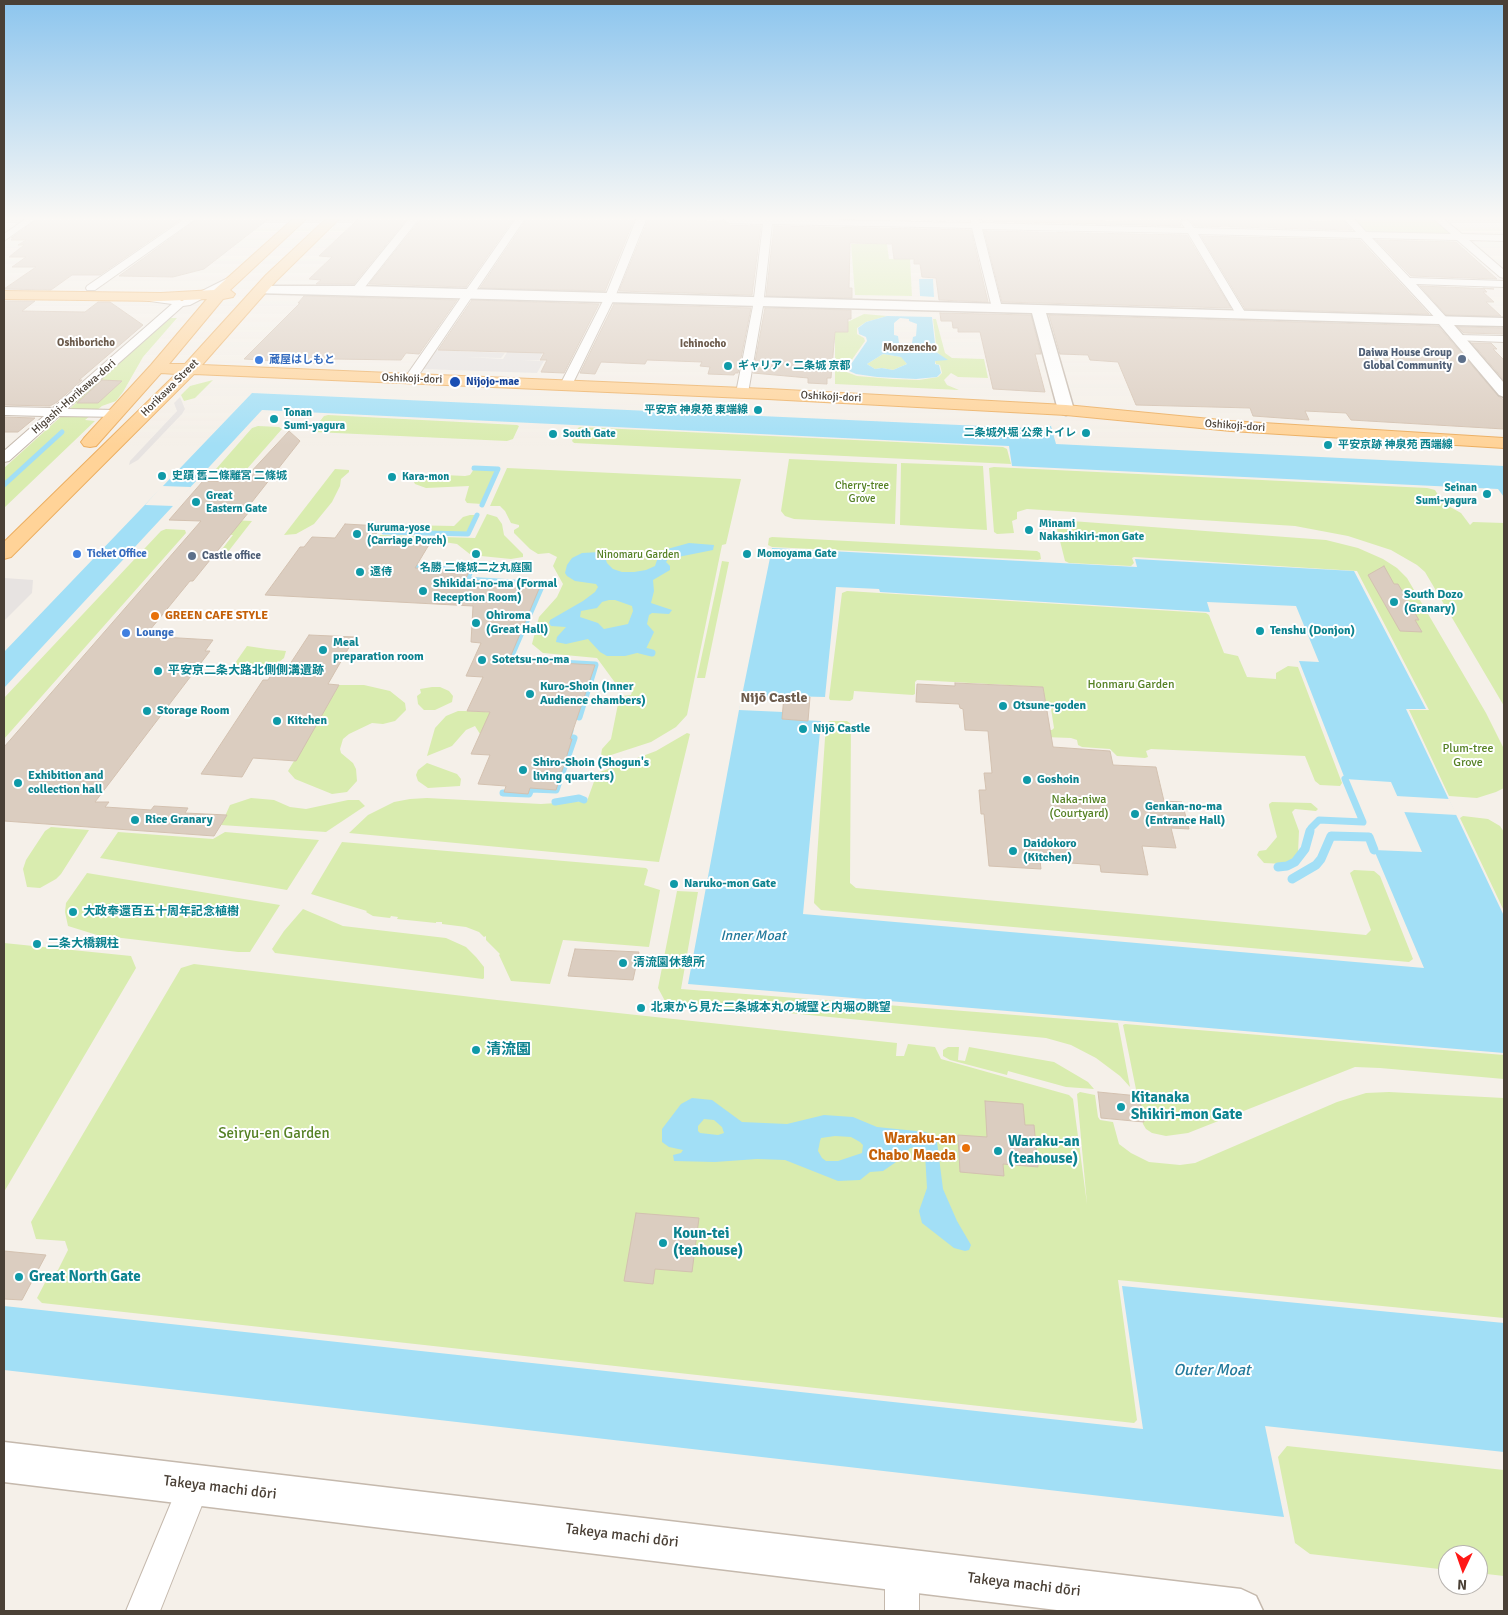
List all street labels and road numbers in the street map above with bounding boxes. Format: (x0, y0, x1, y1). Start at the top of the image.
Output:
street label: Higashi-Horikawa-dori (29, 357, 119, 437)
street label: Horikawa Street (139, 357, 201, 419)
street label: Oshikoji-dori (381, 371, 443, 387)
street label: Oshikoji-dori (800, 389, 862, 405)
street label: Oshikoji-dori (1204, 417, 1266, 435)
street label: Takeya machi dōri (162, 1472, 278, 1504)
street label: Takeya machi dōri (564, 1520, 680, 1552)
street label: Takeya machi dōri (966, 1569, 1082, 1601)

